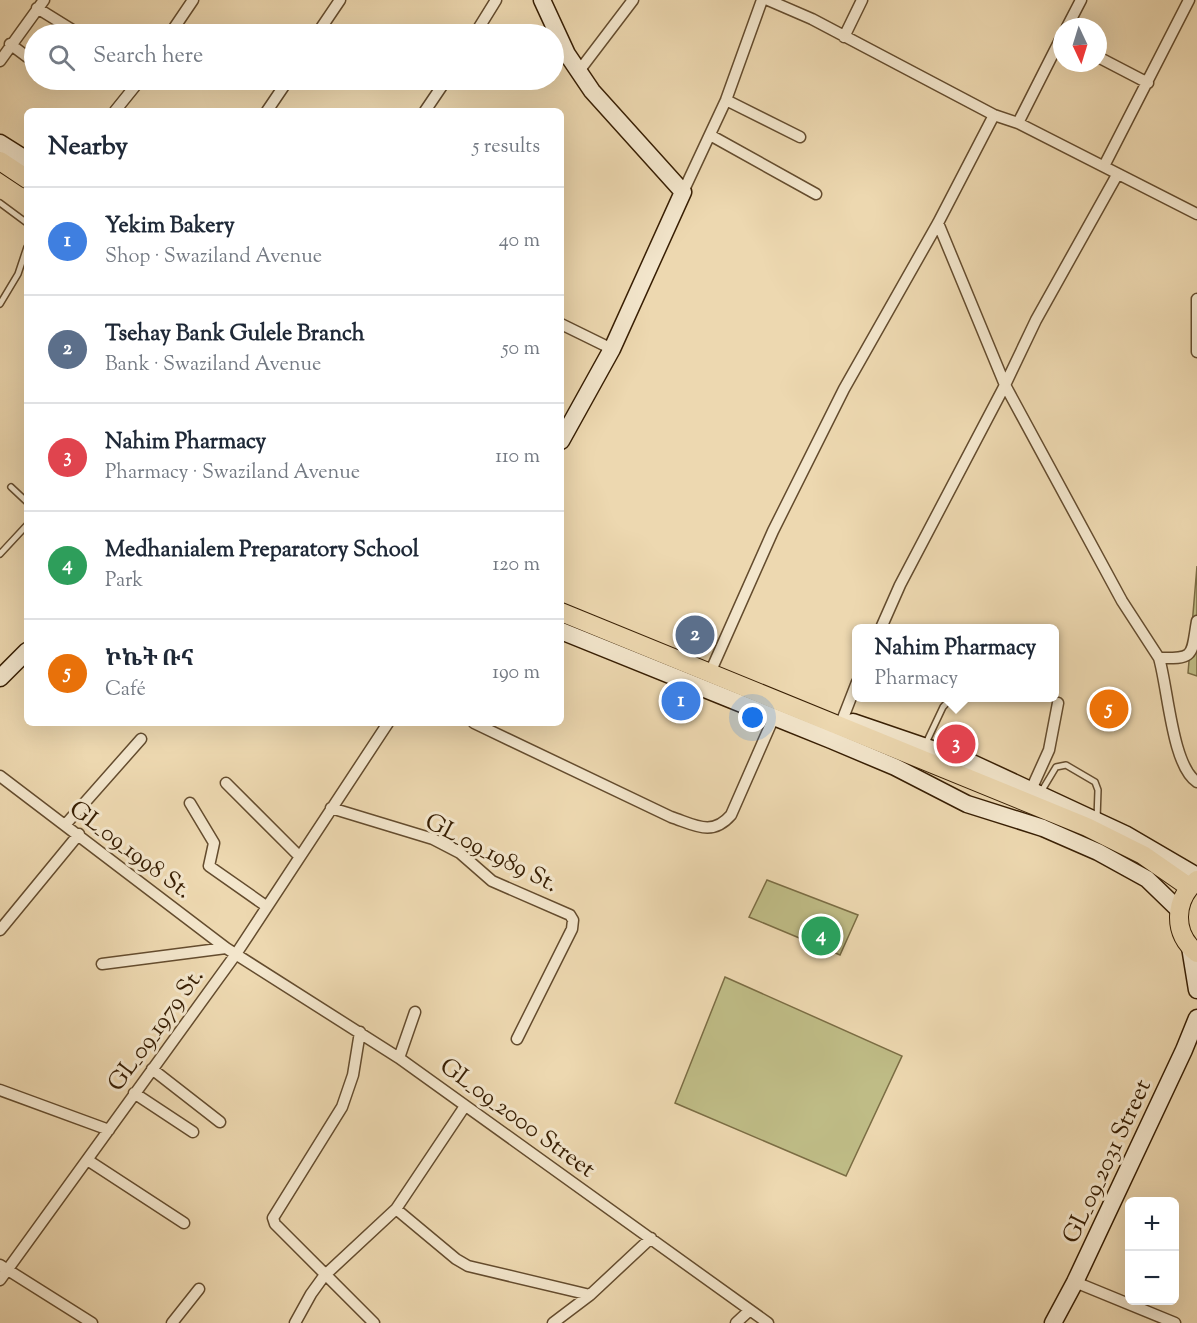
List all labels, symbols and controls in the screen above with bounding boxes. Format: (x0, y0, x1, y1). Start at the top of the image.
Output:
north arrow (1053, 18, 1107, 72)
search box (24, 24, 564, 90)
icon: search (45, 41, 78, 74)
text: Search here (93, 41, 203, 73)
text: Nearby (48, 129, 128, 166)
text: 5 results (473, 133, 540, 162)
text: Yekim Bakery (105, 211, 235, 243)
text: 1 (64, 227, 71, 256)
text: 40 m (499, 227, 540, 256)
text: Shop · Swaziland Avenue (105, 243, 322, 272)
text: Tsehay Bank Gulele Branch (105, 319, 365, 351)
text: 2 (63, 335, 72, 364)
text: 50 m (502, 335, 540, 364)
text: Bank · Swaziland Avenue (105, 351, 321, 380)
text: Nahim Pharmacy (105, 427, 266, 459)
text: 3 (63, 443, 72, 472)
text: 110 m (495, 443, 540, 472)
text: Pharmacy · Swaziland Avenue (105, 459, 360, 488)
text: Medhanialem Preparatory School (105, 535, 419, 567)
text: 4 (62, 551, 73, 580)
text: 120 m (492, 551, 540, 580)
text: Park (105, 567, 143, 596)
pin: 2 (676, 612, 714, 658)
popup (852, 624, 1059, 702)
text: Nahim Pharmacy (875, 633, 1036, 665)
text: ኮኬት ቡና (105, 644, 194, 676)
text: 5 (64, 659, 71, 688)
text: 190 m (492, 659, 540, 688)
text: Pharmacy (875, 665, 958, 694)
text: Café (105, 676, 146, 705)
pin: 1 (662, 678, 700, 724)
pin: 5 (1090, 686, 1128, 732)
your location (738, 703, 767, 732)
pin: 3 (936, 722, 976, 766)
street label: GL_09_1998 St. (61, 793, 198, 908)
street label: GL_09_1989 St. (419, 806, 564, 902)
pin: 4 (802, 914, 840, 958)
street label: GL_09_1979 St. (100, 961, 213, 1099)
street label: GL_09_2000 Street (432, 1050, 602, 1187)
street label: GL_09_2031 Street (1055, 1074, 1161, 1249)
map controls (1125, 1197, 1179, 1305)
button: + (1125, 1197, 1179, 1251)
button: − (1125, 1251, 1179, 1305)

